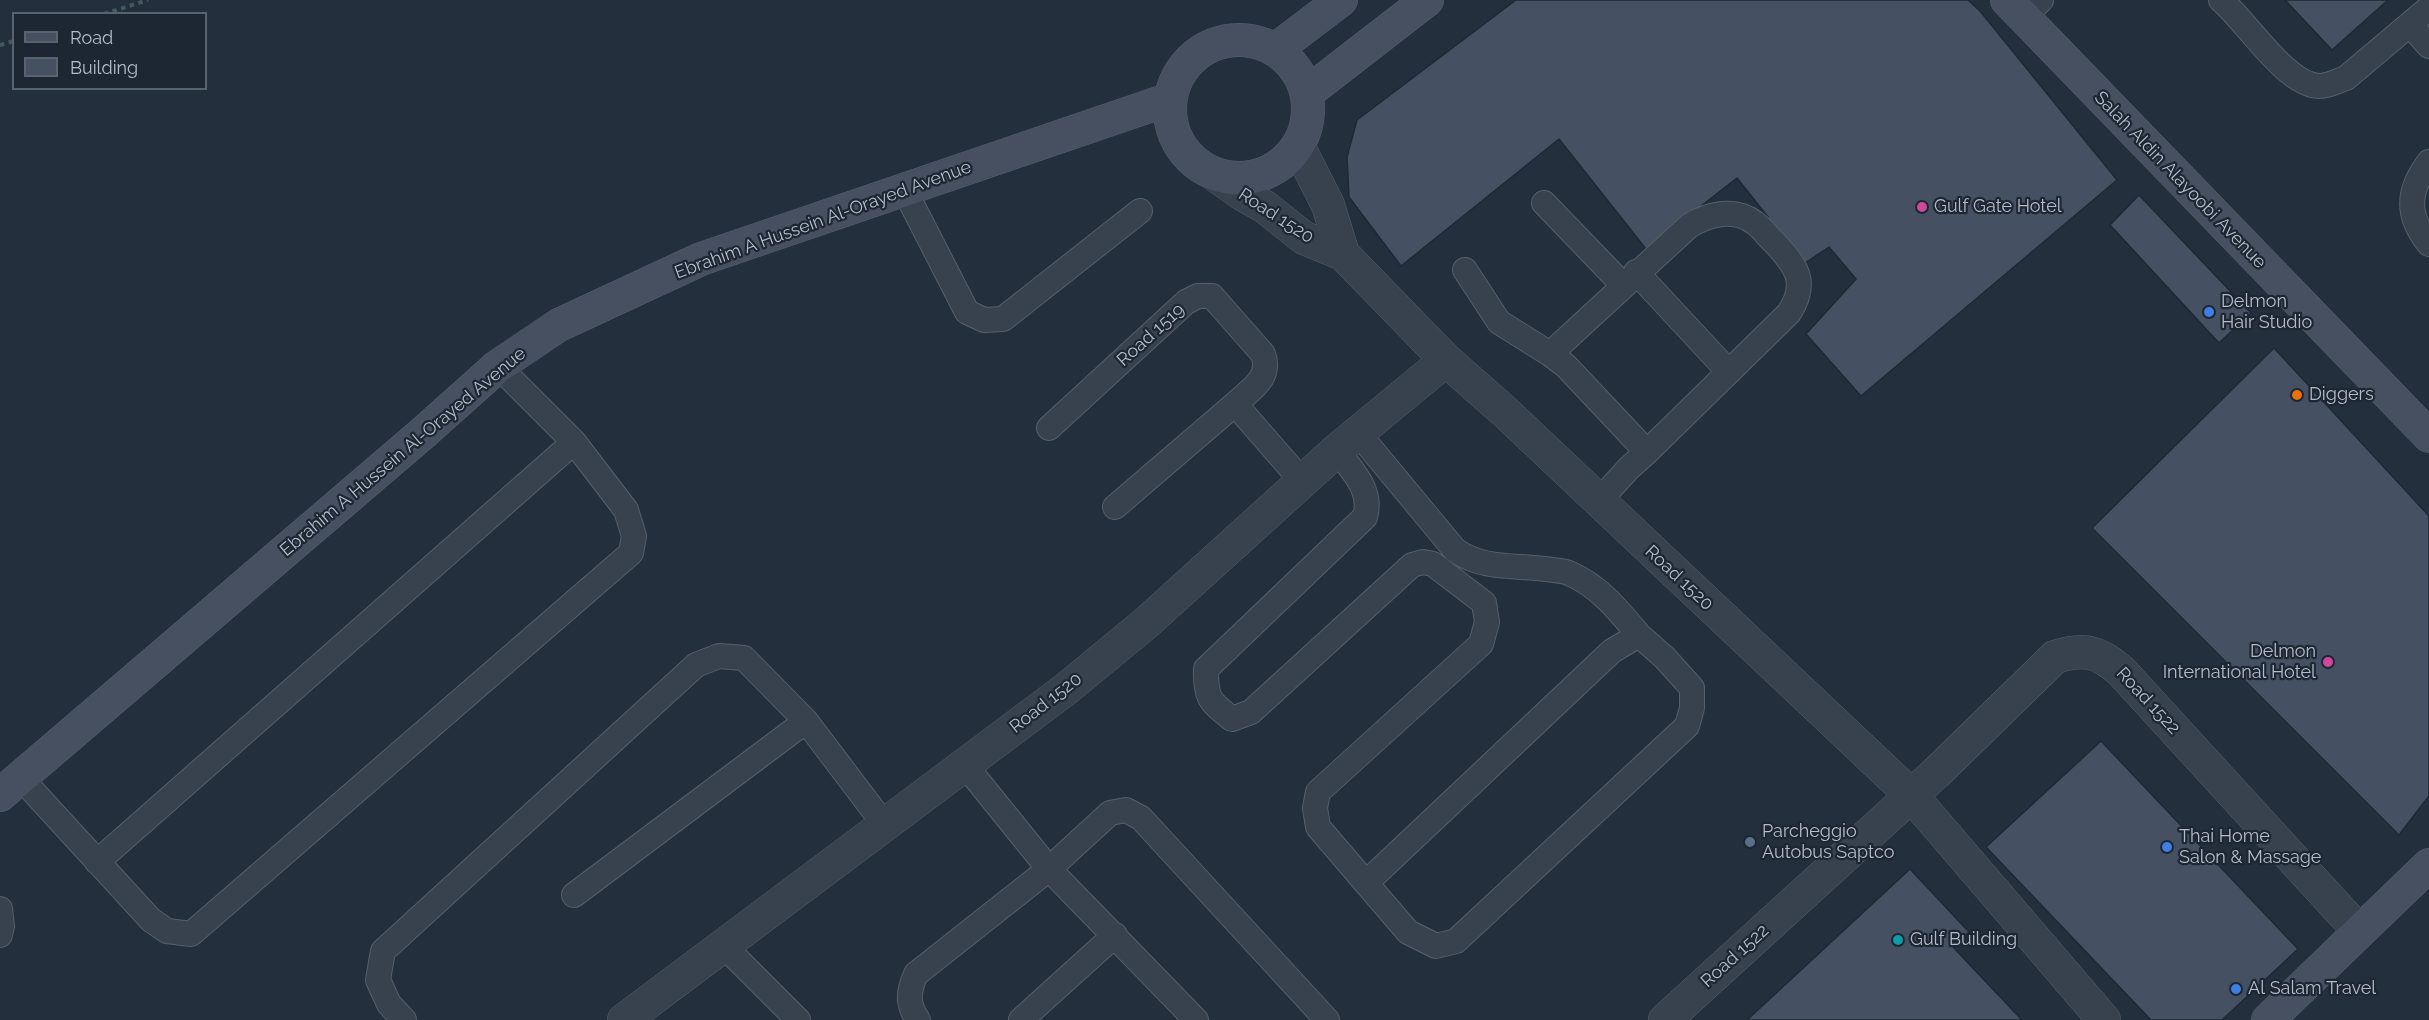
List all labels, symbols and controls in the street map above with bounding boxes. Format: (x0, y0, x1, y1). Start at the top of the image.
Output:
legend (12, 12, 207, 90)
text: Road (70, 27, 113, 48)
text: Building (70, 57, 138, 78)
street label: Salah Aldin Alayoobi Avenue (2090, 87, 2270, 273)
street label: Ebrahim A Hussein Al-Orayed Avenue (672, 156, 974, 284)
street label: Road 1520 (1234, 184, 1318, 248)
place label: Gulf Gate Hotel (1934, 196, 2062, 218)
marker: Gulf Gate Hotel (1915, 200, 1929, 214)
place label: Delmon Hair Studio (2221, 291, 2312, 334)
street label: Road 1519 (1113, 299, 1189, 371)
marker: Delmon Hair Studio (2202, 305, 2216, 319)
street label: Ebrahim A Hussein Al-Orayed Avenue (276, 343, 530, 561)
place label: Diggers (2309, 384, 2374, 406)
marker: Diggers (2290, 388, 2304, 402)
street label: Road 1520 (1640, 541, 1718, 615)
place label: Delmon International Hotel (2163, 641, 2316, 684)
marker: Delmon International Hotel (2321, 655, 2335, 669)
street label: Road 1522 (2111, 663, 2185, 739)
street label: Road 1520 (1006, 668, 1086, 738)
place label: Parcheggio Autobus Saptco (1762, 821, 1894, 864)
place label: Thai Home Salon & Massage (2179, 826, 2321, 868)
marker: Parcheggio Autobus Saptco (1743, 835, 1757, 849)
marker: Thai Home Salon & Massage (2160, 840, 2174, 854)
street label: Road 1522 (1697, 920, 1773, 992)
place label: Gulf Building (1910, 929, 2017, 951)
marker: Gulf Building (1891, 933, 1905, 947)
place label: Al Salam Travel (2248, 978, 2376, 1000)
marker: Al Salam Travel (2229, 982, 2243, 996)

